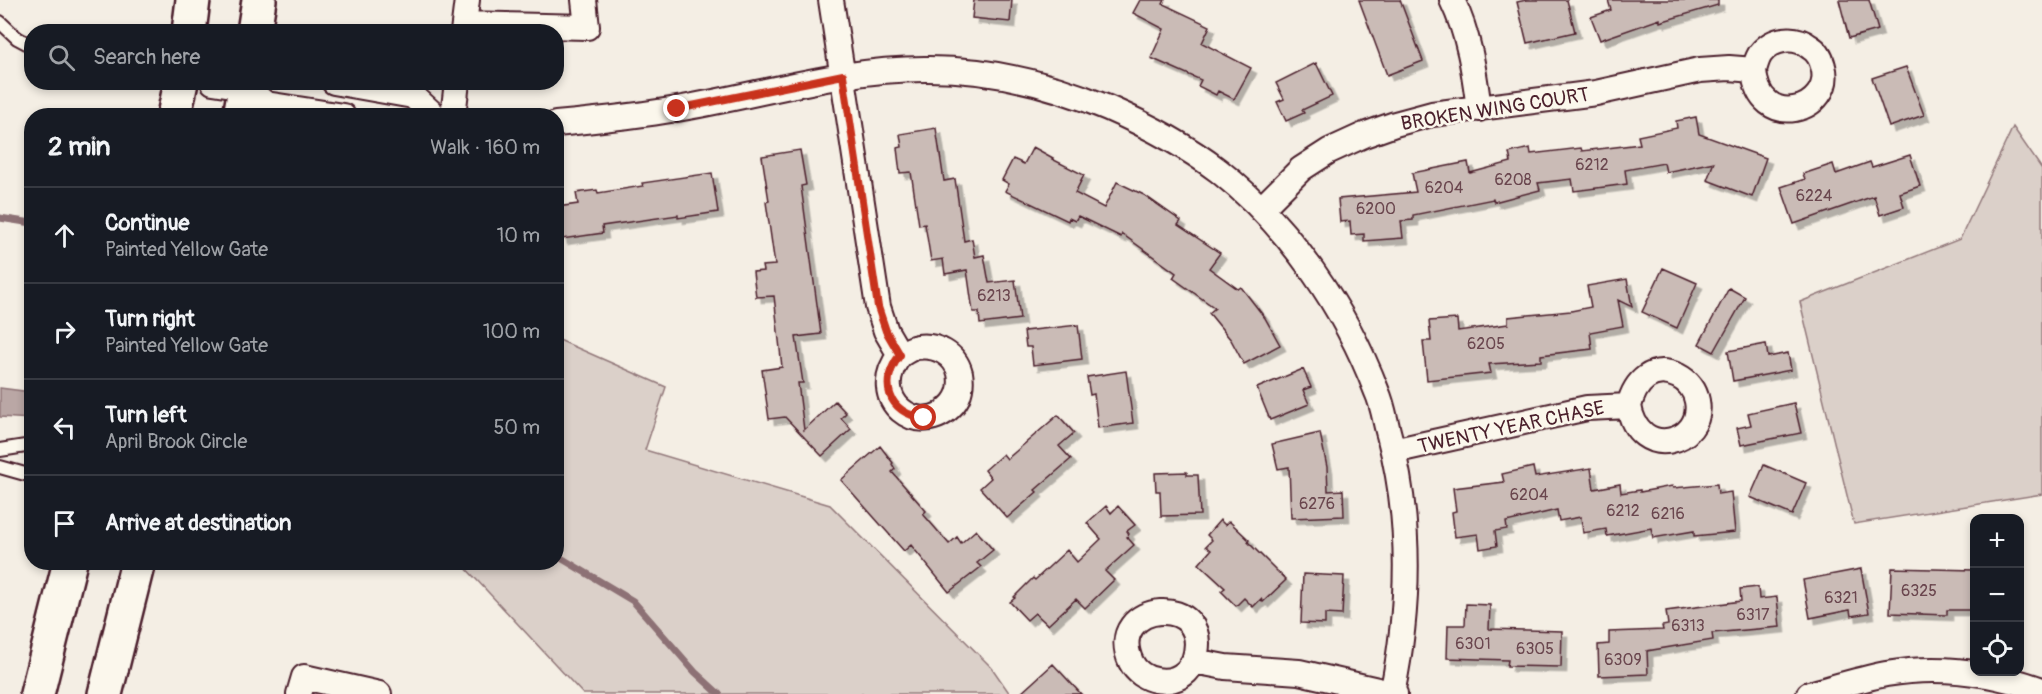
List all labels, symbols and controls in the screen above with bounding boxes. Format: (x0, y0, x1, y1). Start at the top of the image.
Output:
search box (24, 24, 564, 90)
icon: search (45, 41, 78, 74)
text: Search here (93, 43, 200, 71)
street label: BROKEN WING COURT (1399, 82, 1591, 136)
route end (663, 95, 689, 121)
text: 2 min (48, 131, 110, 163)
text: Walk · 160 m (430, 135, 540, 160)
house number: 6212 (1575, 155, 1609, 175)
house number: 6208 (1494, 170, 1532, 190)
house number: 6204 (1425, 178, 1463, 198)
house number: 6224 (1796, 186, 1832, 206)
house number: 6200 (1356, 199, 1396, 219)
text: Continue (105, 209, 189, 237)
icon: ahead (48, 219, 81, 252)
text: 10 m (496, 223, 540, 248)
text: Painted Yellow Gate (105, 237, 268, 262)
house number: 6213 (977, 286, 1011, 306)
text: Turn right (105, 305, 195, 333)
icon: right (48, 315, 81, 348)
text: 100 m (483, 319, 540, 344)
text: Painted Yellow Gate (105, 333, 268, 358)
house number: 6205 (1467, 334, 1505, 354)
street label: TWENTY YEAR CHASE (1415, 395, 1607, 459)
text: Turn left (105, 401, 187, 429)
route start (910, 404, 936, 430)
icon: left (48, 411, 81, 444)
text: 50 m (493, 415, 540, 440)
text: April Brook Circle (105, 429, 247, 454)
house number: 6204 (1510, 485, 1548, 505)
house number: 6276 (1299, 494, 1335, 514)
house number: 6212 (1606, 501, 1640, 521)
house number: 6216 (1651, 504, 1685, 524)
icon: arrive (48, 507, 81, 540)
text: Arrive at destination (105, 509, 291, 537)
map controls (1970, 514, 2024, 676)
button: + (1970, 514, 2024, 568)
button: − (1970, 568, 2024, 622)
house number: 6325 (1901, 581, 1937, 601)
house number: 6321 (1824, 588, 1858, 608)
house number: 6317 (1737, 605, 1770, 625)
house number: 6313 (1671, 616, 1705, 636)
button: locate (1970, 622, 2024, 676)
house number: 6301 (1455, 634, 1491, 654)
house number: 6305 (1516, 639, 1554, 659)
house number: 6309 (1604, 650, 1642, 670)

